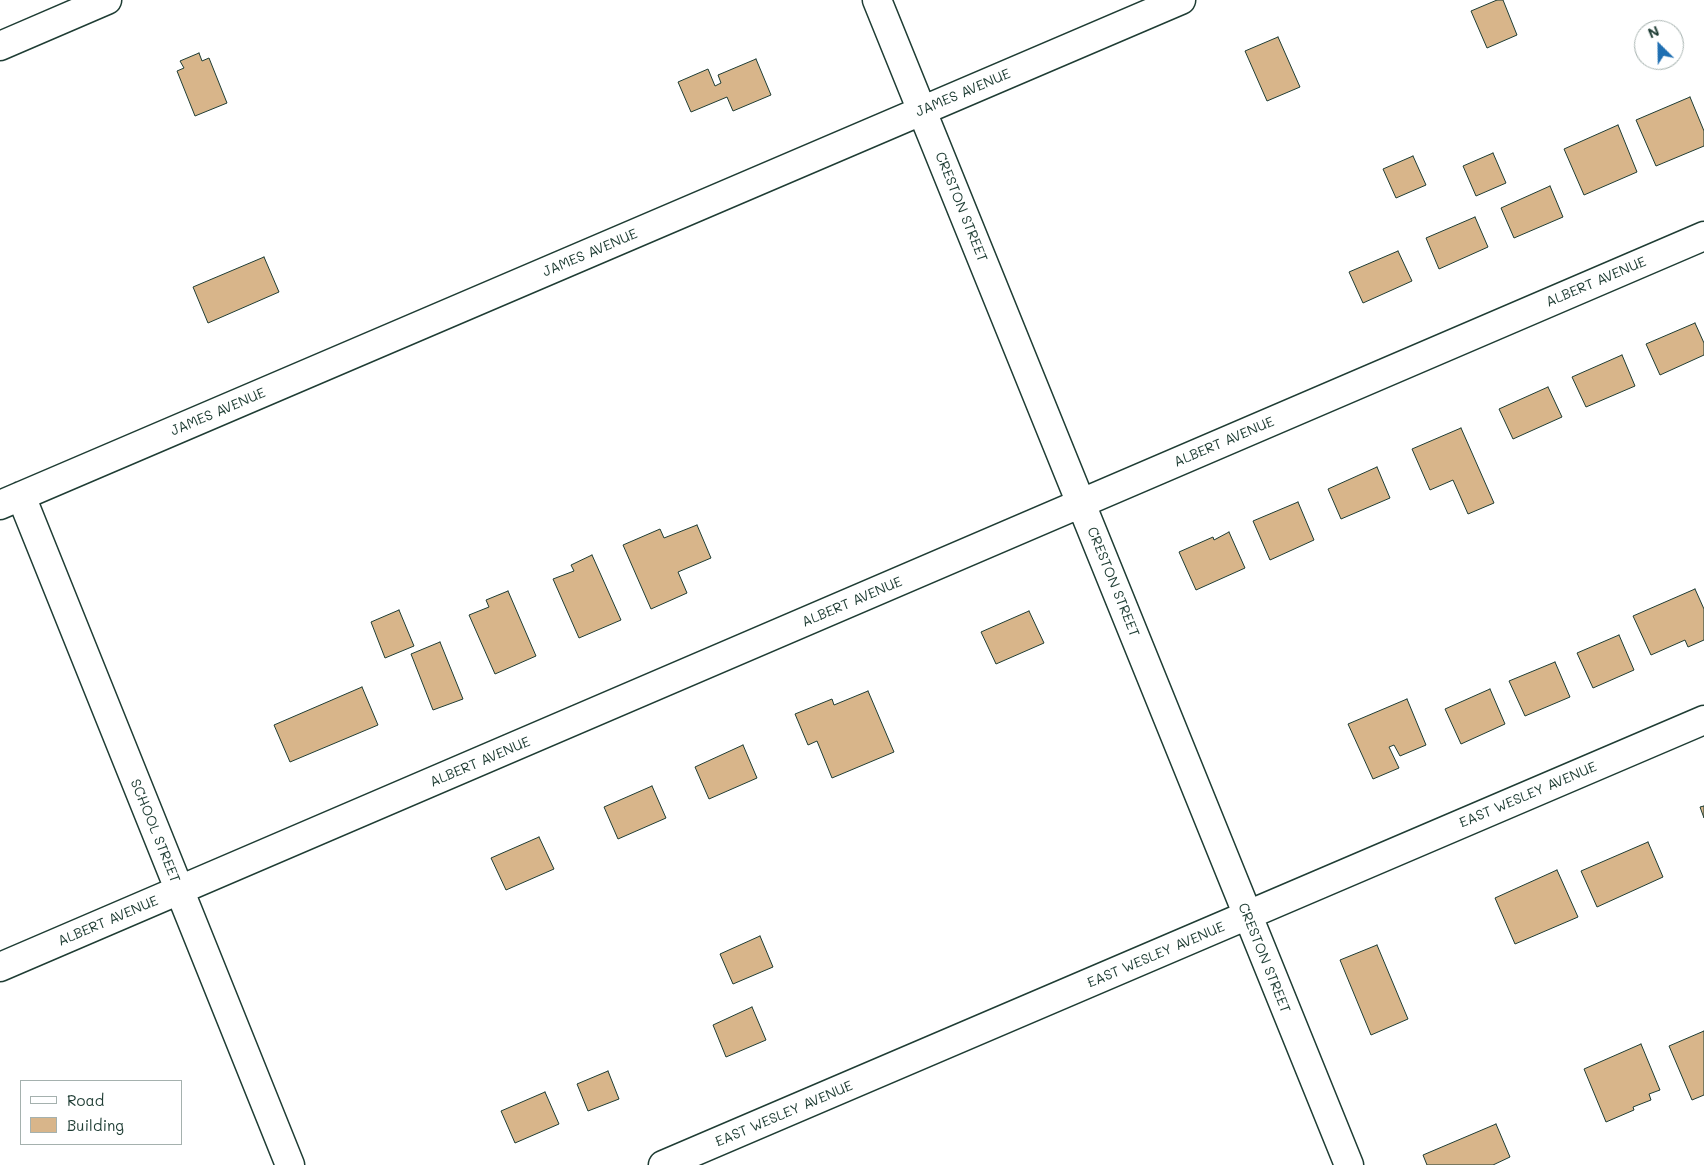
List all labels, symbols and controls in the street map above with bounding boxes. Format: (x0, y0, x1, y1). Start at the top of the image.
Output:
north arrow (1634, 20, 1684, 70)
text: N (1645, 21, 1662, 42)
street label: JAMES AVENUE (913, 65, 1013, 121)
street label: CRESTON STREET (931, 150, 991, 264)
street label: JAMES AVENUE (540, 225, 640, 281)
street label: ALBERT AVENUE (1543, 253, 1649, 311)
street label: JAMES AVENUE (168, 384, 268, 440)
street label: ALBERT AVENUE (1171, 413, 1277, 471)
street label: CRESTON STREET (1083, 525, 1143, 639)
street label: ALBERT AVENUE (799, 573, 905, 631)
street label: ALBERT AVENUE (427, 733, 533, 791)
street label: EAST WESLEY AVENUE (1457, 758, 1599, 832)
street label: SCHOOL STREET (127, 777, 183, 885)
street label: ALBERT AVENUE (55, 892, 161, 950)
street label: CRESTON STREET (1234, 901, 1294, 1015)
street label: EAST WESLEY AVENUE (1085, 918, 1227, 992)
street label: EAST WESLEY AVENUE (713, 1077, 855, 1151)
legend (20, 1080, 182, 1145)
text: Road (67, 1090, 104, 1110)
text: Building (67, 1115, 124, 1135)

